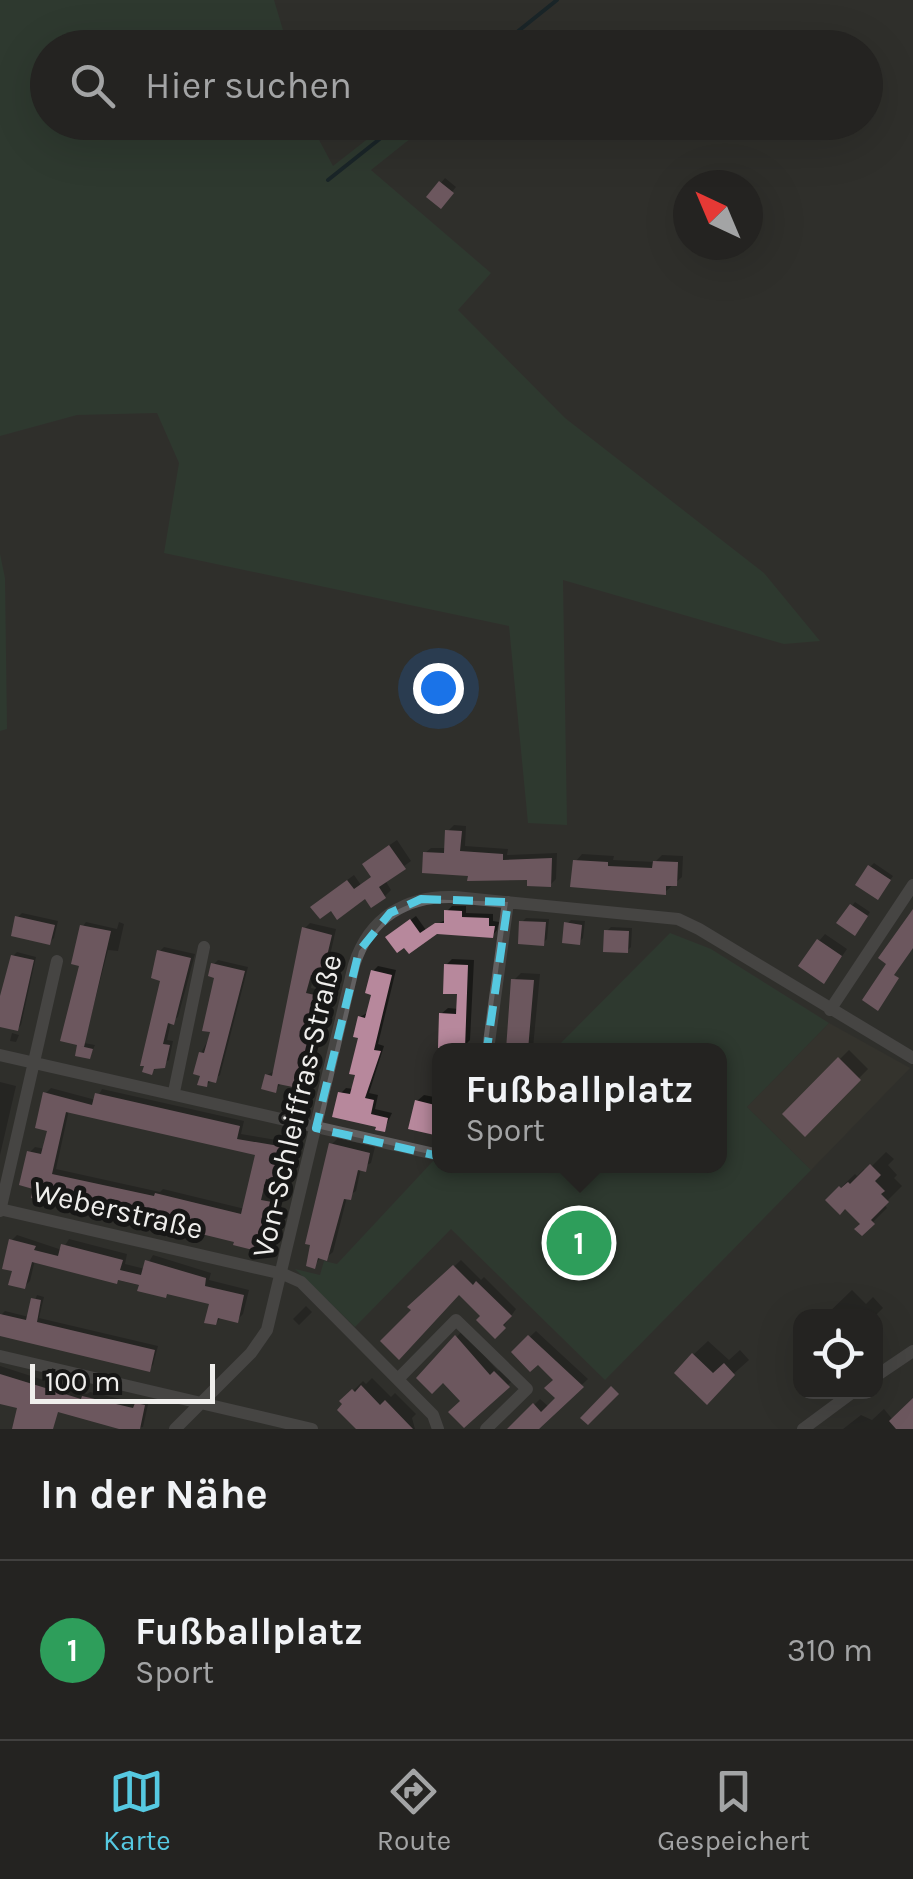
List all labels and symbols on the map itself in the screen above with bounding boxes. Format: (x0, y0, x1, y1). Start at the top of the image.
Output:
north arrow (673, 170, 763, 260)
your location (413, 663, 464, 714)
street label: Von-Schleiffras-Straße (245, 951, 349, 1261)
street label: Weberstraße (29, 1173, 207, 1247)
pin: 1 (546, 1206, 612, 1280)
scale bar (30, 1359, 215, 1404)

